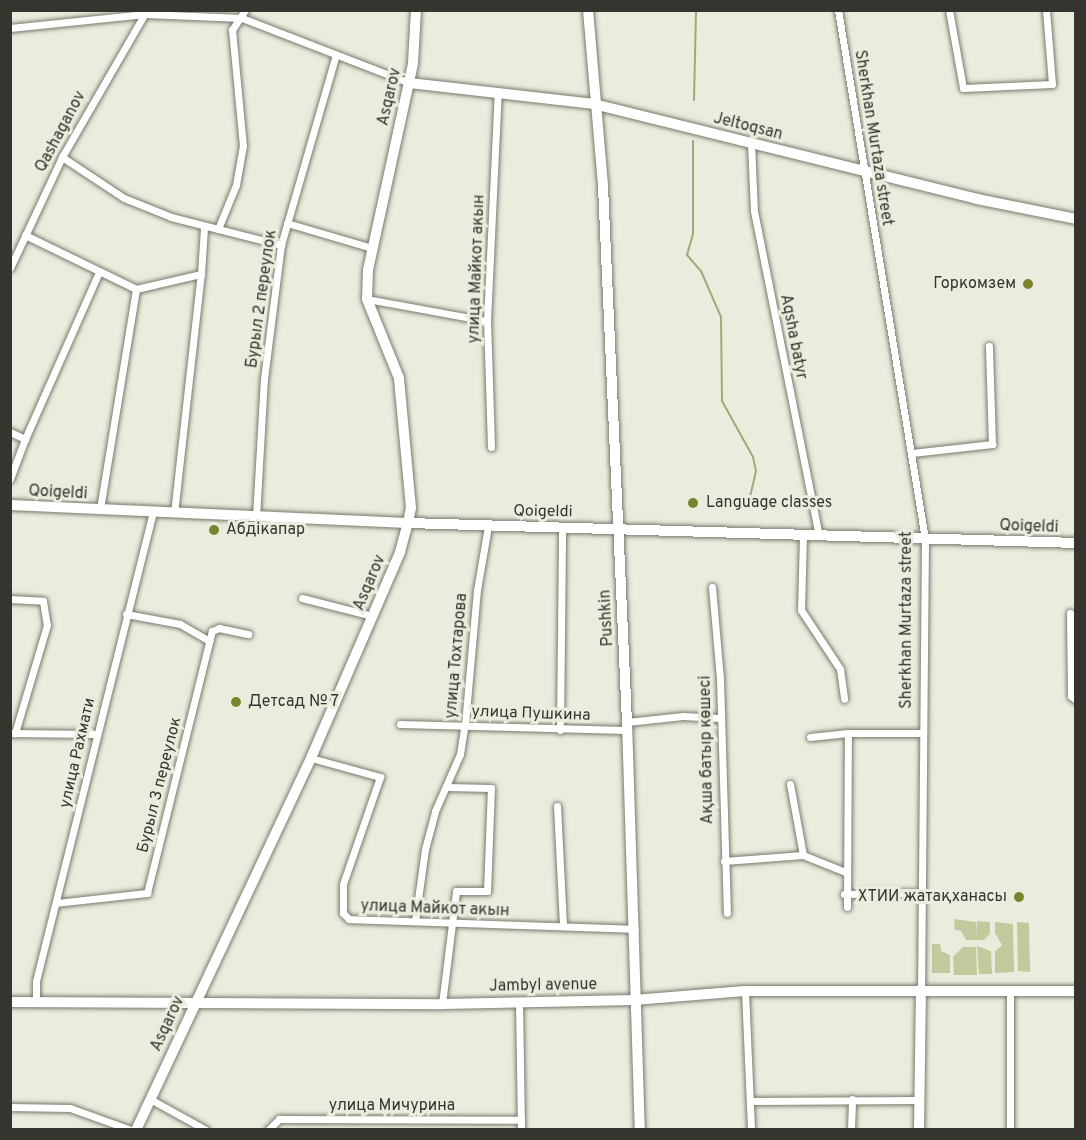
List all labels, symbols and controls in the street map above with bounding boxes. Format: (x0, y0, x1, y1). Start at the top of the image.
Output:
street label: Sherkhan Murtaza street (850, 49, 896, 227)
street label: Asqarov (374, 66, 406, 128)
street label: Qashaganov (32, 88, 90, 176)
street label: Jeltoqsan (711, 109, 785, 145)
street label: улица Майкот акын (465, 194, 489, 344)
street label: Бурыл 2 переулок (243, 229, 281, 369)
place label: Горкомзем (933, 274, 1016, 294)
marker: Горкомзем (1021, 277, 1035, 291)
street label: Aqsha batyr (775, 293, 811, 381)
street label: Qoigeldi (28, 482, 88, 504)
place label: Language classes (706, 493, 832, 513)
marker: Language classes (684, 494, 702, 512)
street label: Qoigeldi (513, 502, 573, 522)
street label: Qoigeldi (999, 516, 1059, 538)
place label: Абдiкапар (226, 520, 305, 540)
marker: Абдiкапар (207, 523, 221, 537)
street label: Sherkhan Murtaza street (897, 531, 917, 709)
street label: Asqarov (350, 552, 390, 614)
street label: Pushkin (596, 589, 618, 647)
street label: улица Тохтарова (442, 592, 472, 720)
street label: Ақша батыр көшесі (696, 675, 718, 825)
place label: Детсад № 7 (248, 692, 340, 712)
marker: Детсад № 7 (229, 695, 243, 709)
street label: улица Рахмати (56, 696, 100, 810)
street label: улица Пушкина (471, 702, 591, 726)
street label: Бурыл 3 переулок (134, 715, 186, 855)
place label: ХТИИ жатақханасы (858, 887, 1007, 907)
marker: ХТИИ жатақханасы (1012, 890, 1026, 904)
street label: улица Майкот акын (360, 897, 510, 921)
street label: Jambyl avenue (489, 975, 597, 997)
street label: Asqarov (147, 993, 189, 1055)
street label: улица Мичурина (329, 1096, 455, 1116)

